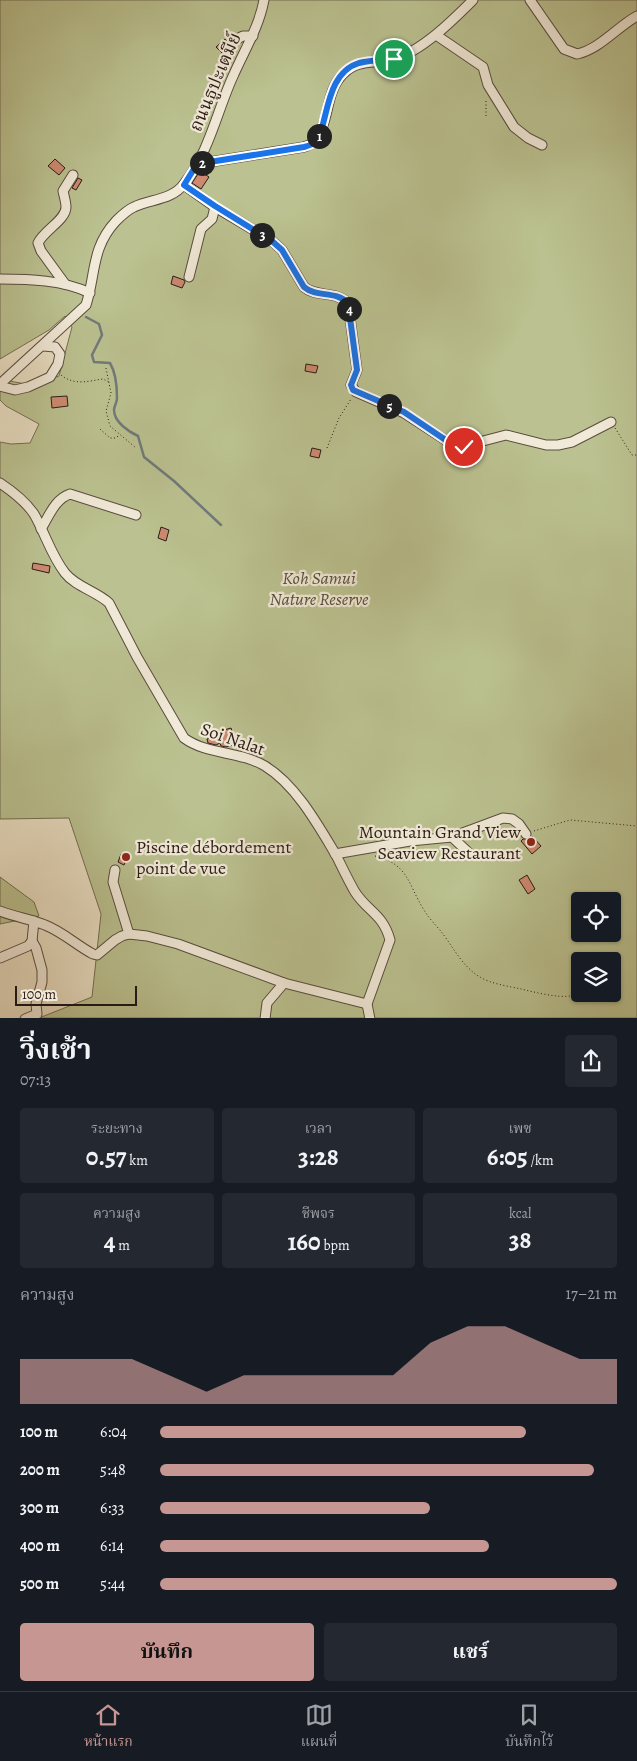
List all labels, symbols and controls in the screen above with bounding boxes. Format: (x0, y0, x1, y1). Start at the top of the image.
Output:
street label: ถนนธูปะเตมีย์ (183, 29, 247, 135)
pin (373, 38, 415, 80)
icon: arrive (380, 45, 408, 73)
pin: 1 (306, 124, 332, 148)
text: 1 (317, 127, 322, 146)
pin: 2 (190, 150, 214, 176)
text: 2 (199, 154, 206, 173)
pin: 3 (250, 222, 274, 248)
text: 3 (259, 226, 266, 245)
pin: 4 (336, 296, 362, 322)
text: 4 (346, 300, 353, 319)
pin: 5 (376, 394, 402, 418)
text: 5 (387, 397, 392, 416)
pin (443, 426, 485, 468)
icon: check (450, 433, 478, 461)
park label: Koh Samui Nature Reserve (269, 566, 369, 611)
street label: Soi Nalat (198, 717, 268, 761)
place label: Mountain Grand View Seaview Restaurant (359, 820, 521, 865)
place label: Piscine débordement point de vue (136, 835, 291, 880)
marker: Mountain Grand View Seaview Restaurant (525, 836, 537, 848)
marker: Piscine débordement point de vue (120, 851, 132, 863)
map controls (571, 892, 621, 1002)
button: locate (571, 892, 621, 942)
button: layers (571, 952, 621, 1002)
scale bar (15, 984, 138, 1007)
text: 100 m (22, 985, 56, 1004)
text: วิ่งเช้า (20, 1031, 92, 1069)
button: share (565, 1035, 617, 1087)
text: 07:13 (20, 1069, 51, 1091)
text: ระยะทาง (91, 1119, 143, 1138)
text: เวลา (305, 1119, 332, 1138)
text: เพซ (508, 1119, 532, 1138)
text: 0.57 (86, 1140, 127, 1174)
text: 3:28 (298, 1140, 339, 1174)
text: 6:05 (487, 1140, 528, 1174)
text: km (127, 1151, 148, 1170)
text: /km (528, 1151, 554, 1170)
text: ความสูง (93, 1204, 141, 1223)
text: ชีพจร (302, 1204, 335, 1223)
text: kcal (509, 1204, 531, 1223)
text: 38 (509, 1223, 532, 1257)
text: 4 (104, 1225, 116, 1259)
text: 160 (287, 1225, 321, 1259)
text: m (116, 1236, 130, 1255)
text: bpm (321, 1236, 350, 1255)
text: 17–21 m (566, 1283, 617, 1305)
text: ความสูง (20, 1284, 75, 1306)
text: 100 m (20, 1421, 58, 1443)
text: 6:04 (100, 1421, 127, 1443)
text: 200 m (20, 1459, 60, 1481)
text: 5:48 (100, 1459, 126, 1481)
text: 300 m (20, 1497, 59, 1519)
text: 6:33 (100, 1497, 125, 1519)
text: 400 m (20, 1535, 60, 1557)
text: 6:14 (100, 1535, 124, 1557)
text: 500 m (20, 1573, 59, 1595)
text: 5:44 (100, 1573, 125, 1595)
button: บันทึก (20, 1623, 314, 1681)
button: แชร์ (324, 1623, 617, 1681)
tab: หน้าแรก (84, 1701, 133, 1753)
tab: แผนที่ (301, 1701, 337, 1753)
tab: บันทึกไว้ (505, 1701, 553, 1753)

